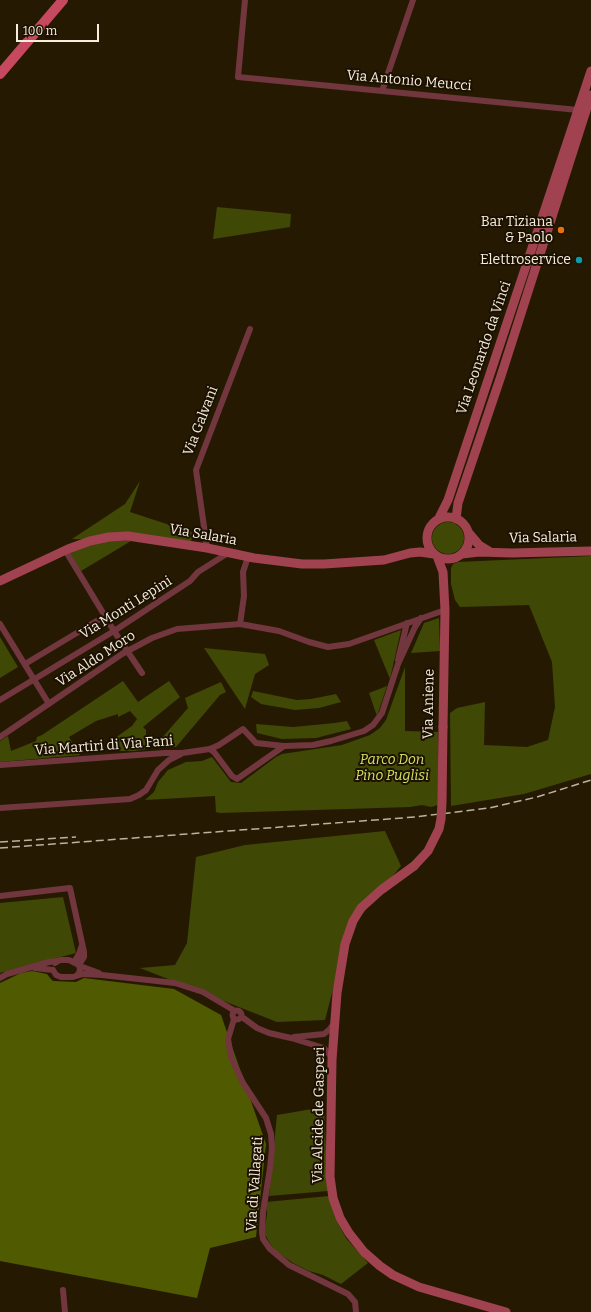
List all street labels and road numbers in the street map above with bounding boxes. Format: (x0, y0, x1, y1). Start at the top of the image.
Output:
street label: Via Antonio Meucci (346, 67, 472, 95)
street label: Via Leonardo da Vinci (453, 279, 515, 417)
street label: Via Galvani (180, 384, 222, 458)
street label: Via Salaria (168, 521, 238, 549)
street label: Via Salaria (509, 529, 577, 547)
street label: Via Monti Lepini (77, 573, 175, 643)
street label: Via Aldo Moro (53, 627, 139, 691)
street label: Via Aniene (420, 669, 438, 739)
street label: Via Martiri di Via Fani (34, 733, 174, 759)
street label: Via Alcide de Gasperi (309, 1047, 329, 1183)
street label: Via di Vallagati (243, 1136, 267, 1232)

